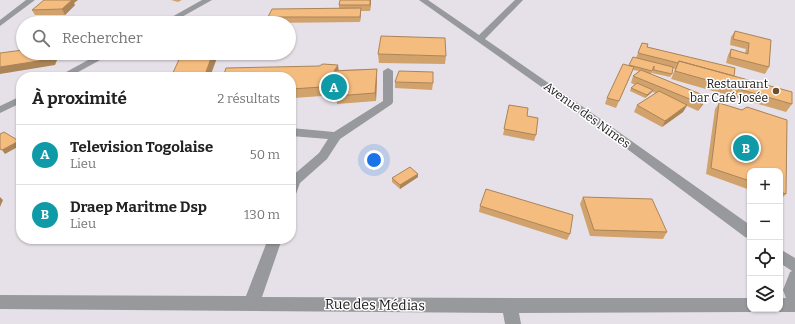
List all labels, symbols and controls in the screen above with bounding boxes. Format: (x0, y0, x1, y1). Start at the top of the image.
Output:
search box (16, 16, 296, 60)
icon: search (30, 27, 52, 49)
text: Rechercher (62, 29, 143, 47)
pin: A (321, 72, 347, 102)
place label: Restaurant bar Café Josée (690, 77, 769, 105)
street label: Avenue des Nimes (541, 79, 633, 151)
marker: Restaurant bar Café Josée (771, 86, 781, 96)
text: À proximité (32, 88, 127, 109)
text: 2 résultats (217, 91, 280, 106)
pin: B (733, 133, 759, 163)
text: Television Togolaise (70, 138, 213, 156)
text: A (40, 147, 50, 162)
text: 50 m (250, 147, 280, 162)
your location (364, 150, 384, 170)
text: Lieu (70, 156, 96, 171)
map controls (747, 168, 783, 312)
button: + (747, 168, 783, 204)
text: Draep Maritme Dsp (70, 198, 207, 216)
button: − (747, 204, 783, 240)
text: B (41, 207, 49, 222)
text: 130 m (244, 207, 280, 222)
text: Lieu (70, 216, 96, 231)
button: locate (747, 240, 783, 276)
button: layers (747, 276, 783, 312)
street label: Rue des Médias (325, 296, 425, 314)

